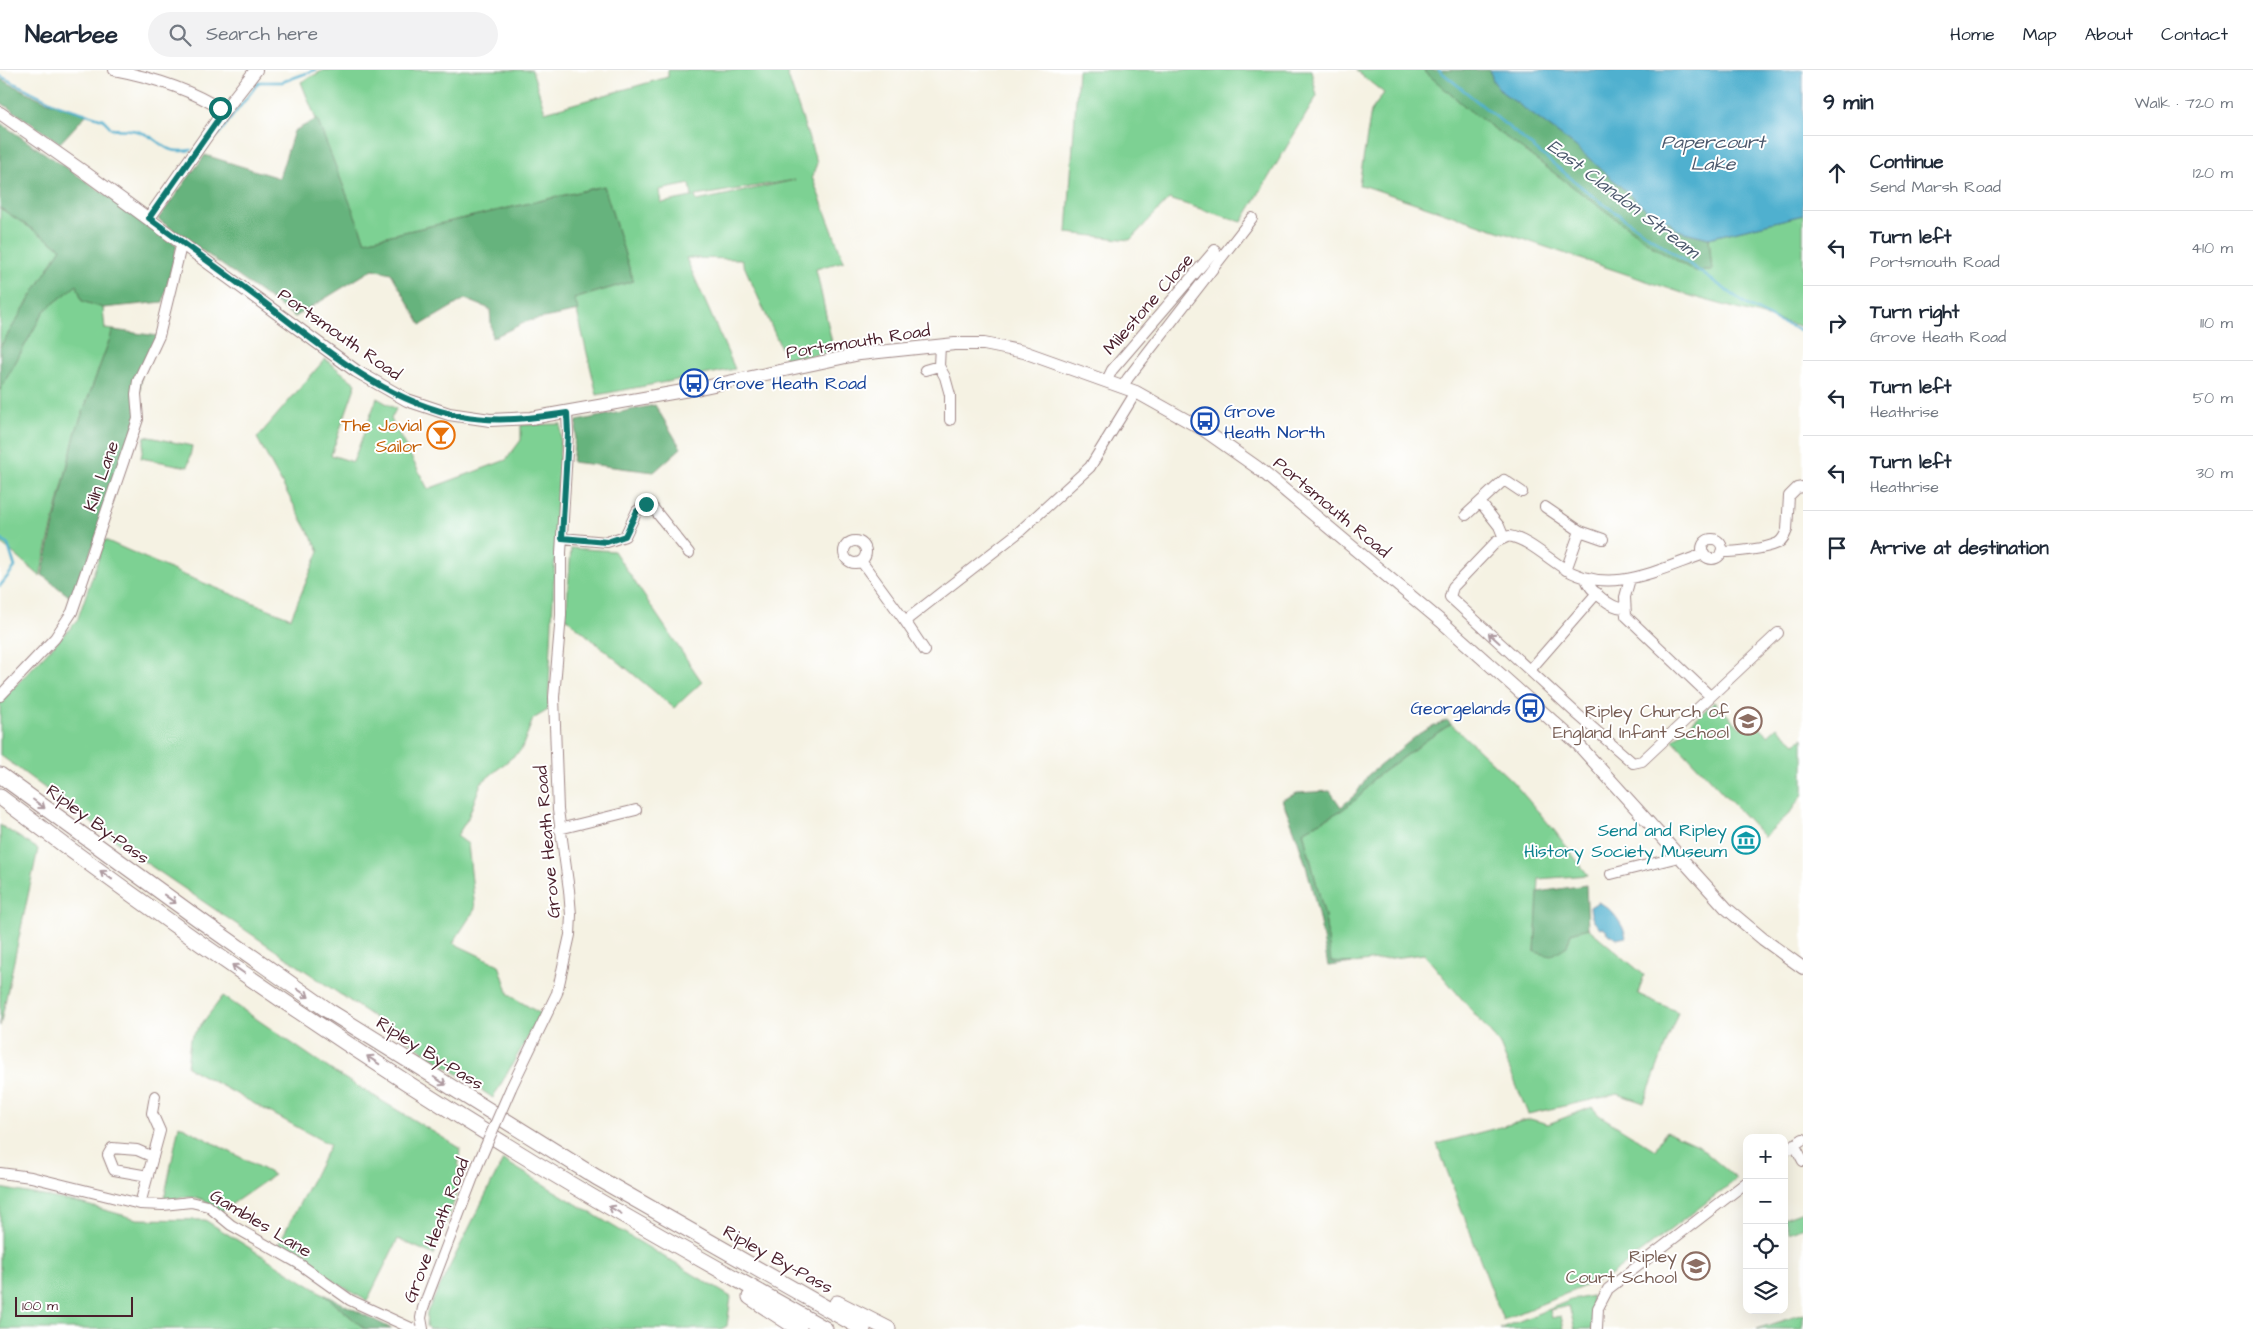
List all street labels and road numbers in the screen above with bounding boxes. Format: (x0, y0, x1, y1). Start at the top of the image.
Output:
street label: Milestone Close (1097, 248, 1200, 360)
street label: Portsmouth Road (273, 282, 407, 386)
street label: Portsmouth Road (784, 318, 932, 365)
street label: Kiln Lane (78, 437, 125, 515)
street label: Portsmouth Road (1268, 451, 1396, 564)
street label: Grove Heath Road (528, 764, 567, 919)
street label: Ripley By-Pass (40, 778, 154, 871)
street label: Ripley By-Pass (371, 1010, 488, 1097)
street label: Grove Heath Road (397, 1154, 476, 1306)
street label: Gambles Lane (205, 1183, 317, 1264)
street label: Ripley By-Pass (718, 1219, 837, 1301)

